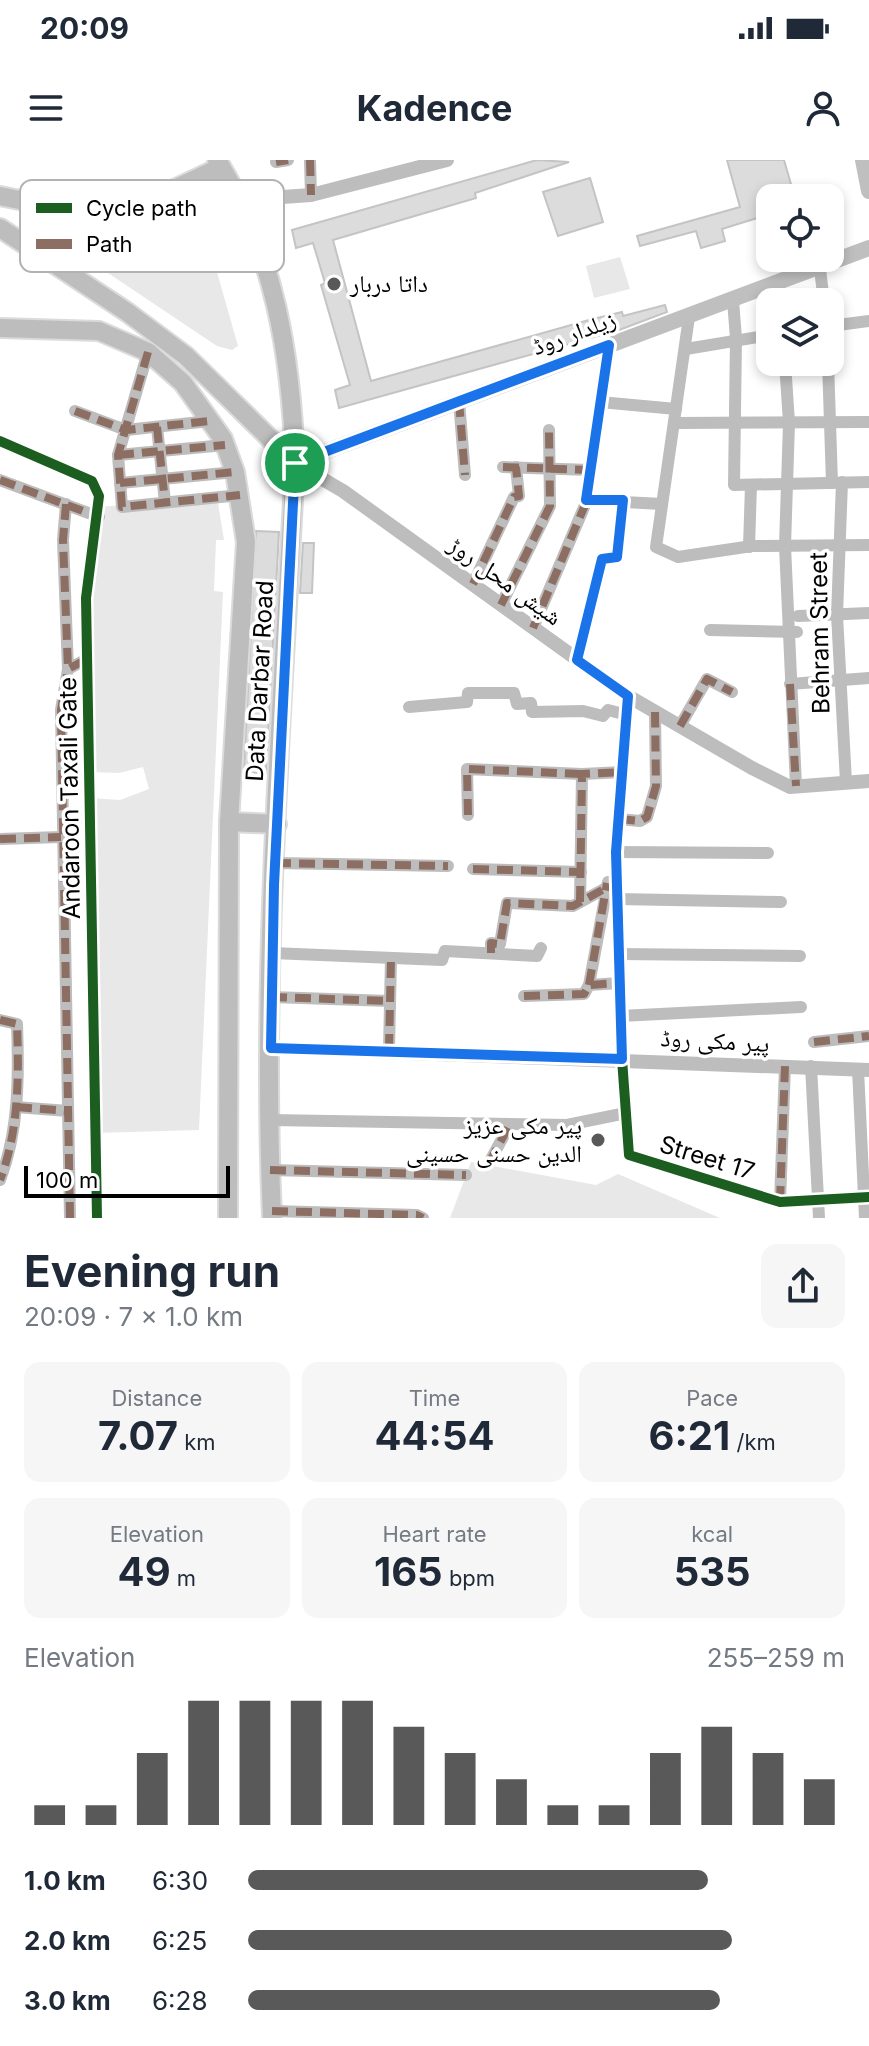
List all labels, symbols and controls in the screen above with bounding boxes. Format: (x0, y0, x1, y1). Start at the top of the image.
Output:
text: 20:09 (40, 10, 129, 46)
icon: menu (24, 86, 68, 130)
text: Kadence (357, 86, 512, 130)
icon: person (801, 86, 845, 130)
legend (20, 180, 284, 272)
map controls (756, 184, 844, 376)
button: locate (756, 184, 844, 272)
text: Cycle path (86, 195, 197, 221)
text: Path (86, 231, 133, 257)
place label: داتا دربار (349, 269, 428, 298)
marker: داتا دربار (325, 275, 343, 293)
button: layers (756, 288, 844, 376)
street label: زیلدار روڈ (528, 304, 620, 361)
pin (261, 429, 329, 497)
icon: arrive (273, 441, 317, 485)
street label: شیش محل روڑ (442, 529, 568, 631)
street label: Behram Street (804, 552, 835, 714)
street label: Data Darbar Road (240, 580, 279, 782)
street label: Andaroon Taxali Gate (53, 677, 86, 919)
street label: پیر مکی روڈ (660, 1023, 770, 1058)
place label: پیر مکی عزیز الدین حسنی حسینی (406, 1111, 582, 1168)
street label: Street 17 (656, 1129, 758, 1186)
marker: پیر مکی عزیز الدین حسنی حسینی (589, 1131, 607, 1149)
scale bar (24, 1162, 230, 1198)
text: 100 m (36, 1167, 98, 1193)
text: Evening run (24, 1244, 280, 1298)
button: share (761, 1244, 845, 1328)
text: 20:09 · 7 × 1.0 km (24, 1301, 243, 1332)
text: Distance (111, 1385, 202, 1411)
text: Time (409, 1385, 460, 1411)
text: Pace (686, 1385, 738, 1411)
text: 7.07 (98, 1411, 178, 1460)
text: 44:54 (374, 1411, 495, 1460)
text: 6:21 (649, 1411, 730, 1460)
text: km (178, 1429, 216, 1455)
text: /km (730, 1429, 776, 1455)
text: Elevation (110, 1521, 204, 1547)
text: Heart rate (382, 1521, 487, 1547)
text: kcal (691, 1521, 733, 1547)
text: 49 (118, 1547, 171, 1596)
text: 165 (374, 1547, 443, 1596)
text: 535 (674, 1547, 751, 1596)
text: m (171, 1565, 196, 1591)
text: bpm (443, 1565, 495, 1591)
text: Elevation (24, 1642, 135, 1673)
text: 255–259 m (707, 1642, 845, 1673)
text: 1.0 km (24, 1865, 106, 1896)
text: 6:30 (152, 1865, 208, 1896)
text: 2.0 km (24, 1925, 111, 1956)
text: 6:25 (152, 1925, 207, 1956)
text: 3.0 km (24, 1985, 111, 2016)
text: 6:28 (152, 1985, 208, 2016)

